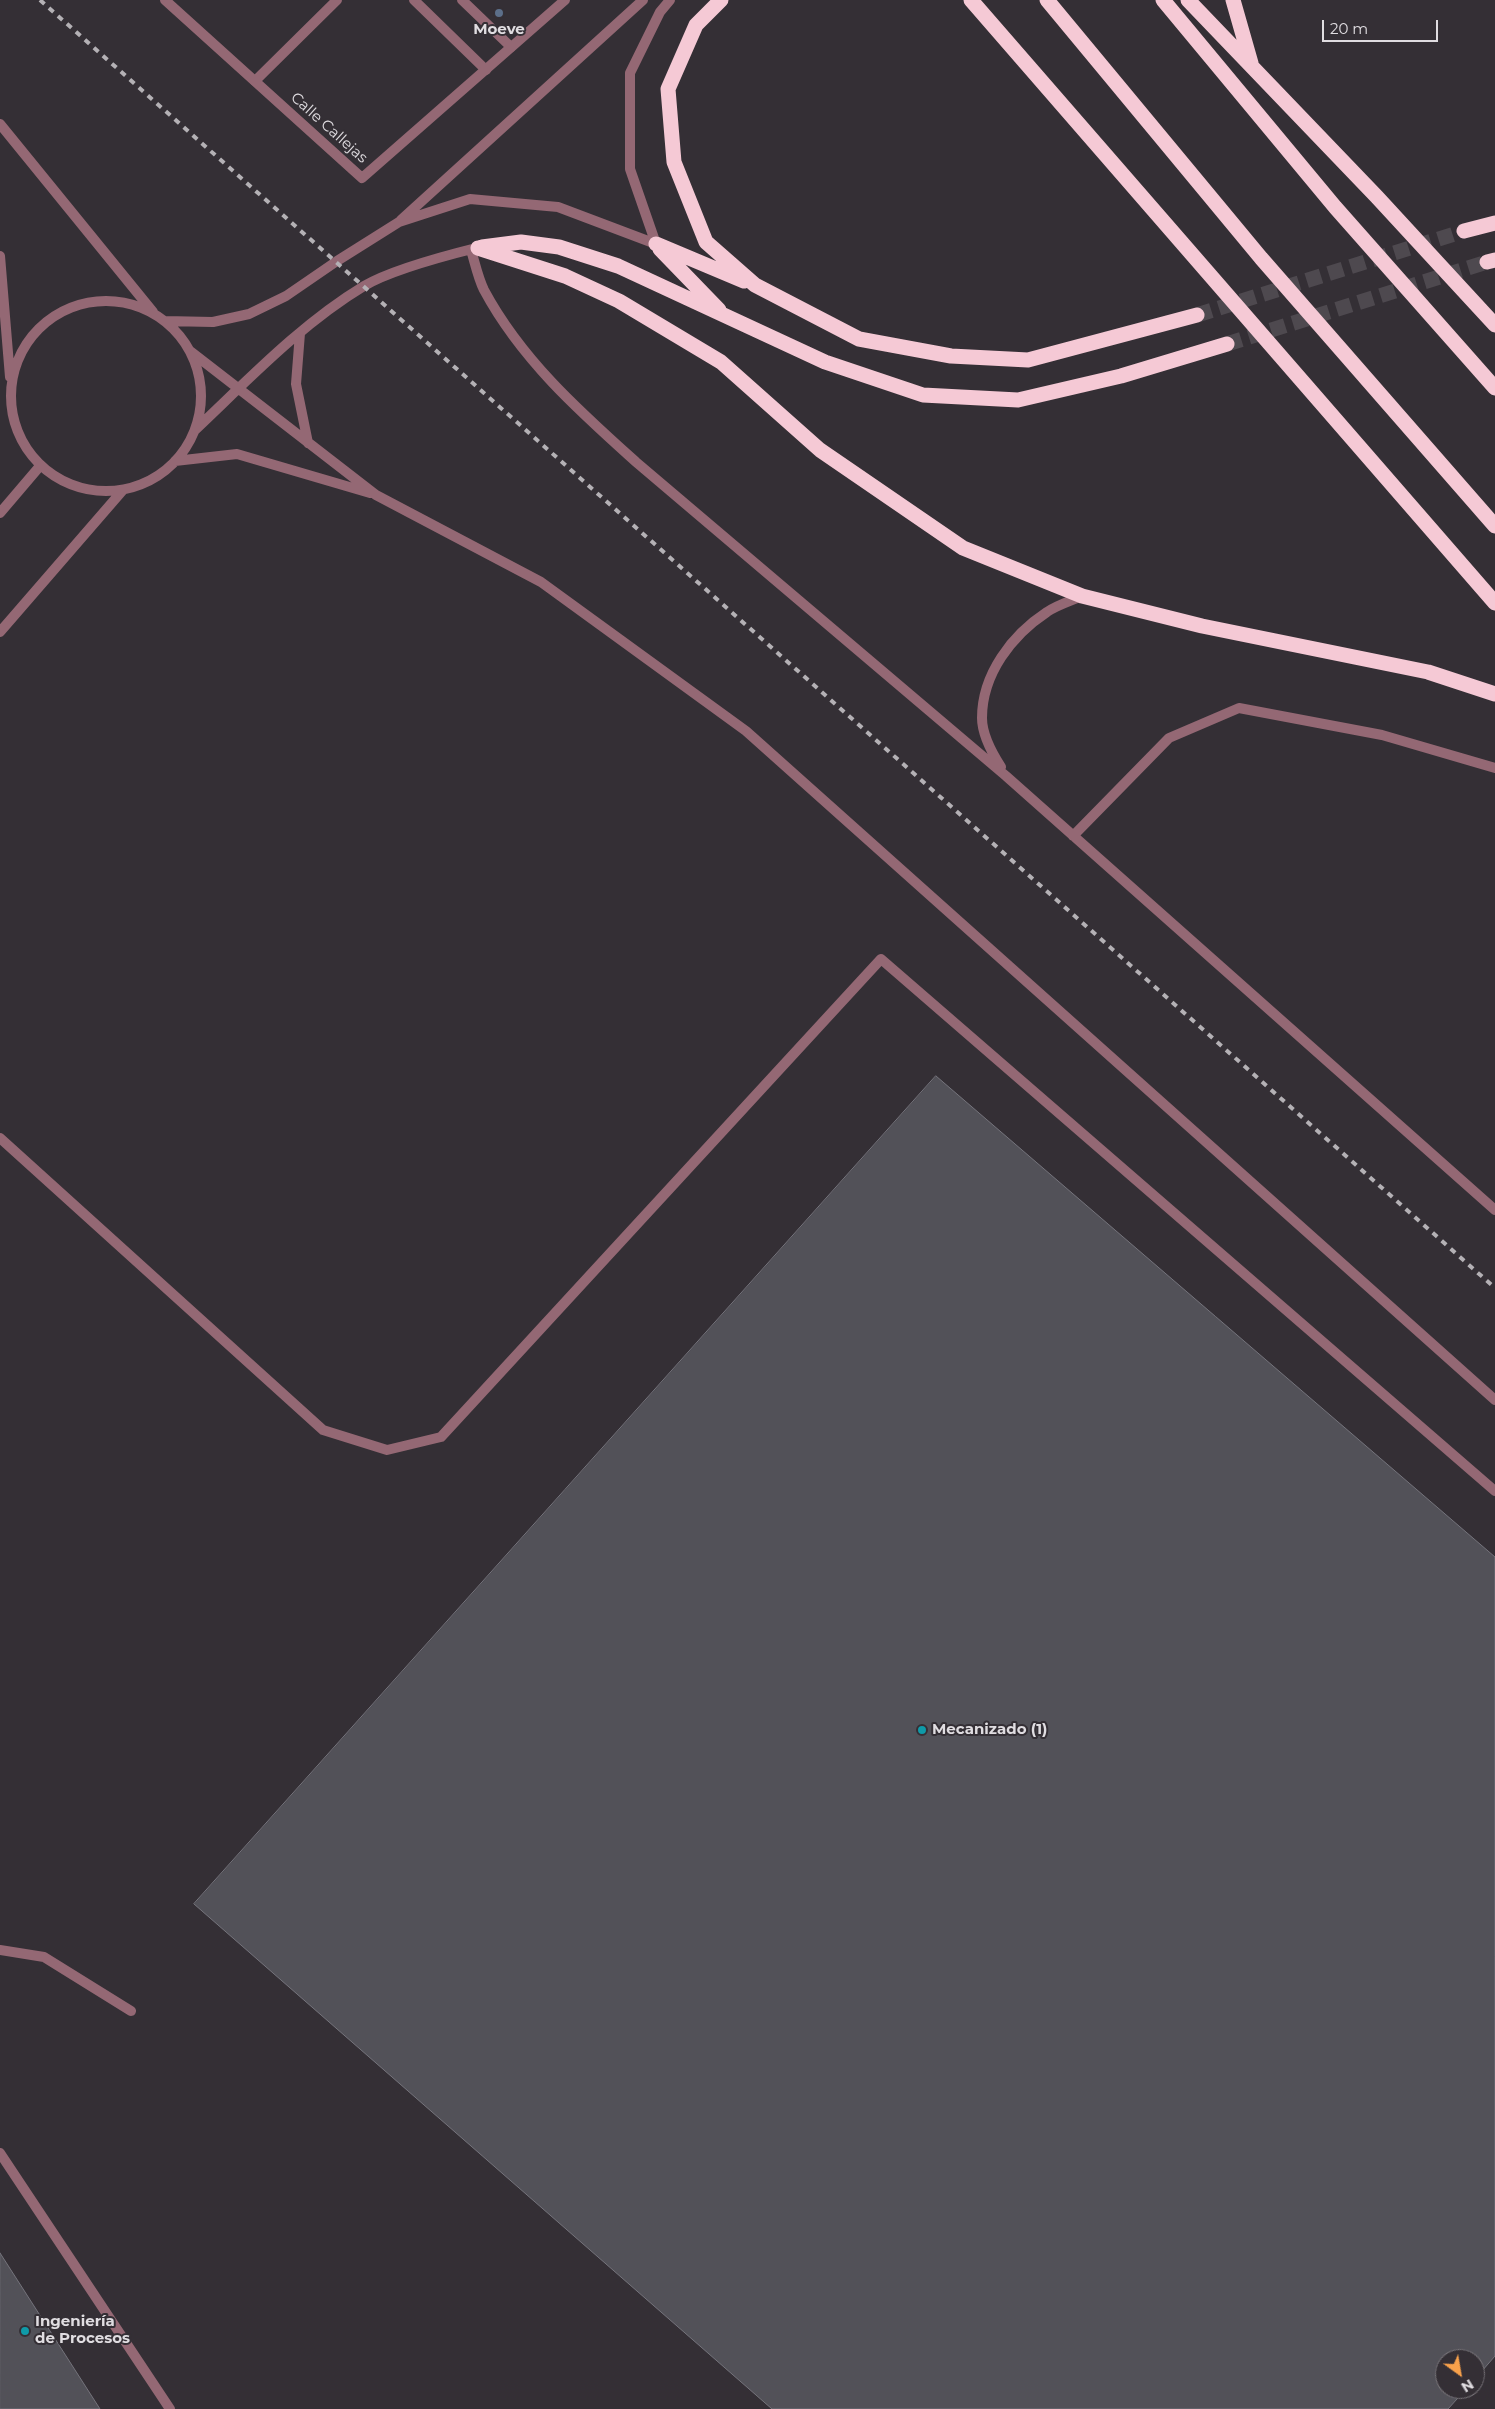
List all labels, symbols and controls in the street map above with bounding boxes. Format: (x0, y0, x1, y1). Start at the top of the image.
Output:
marker: Moeve (493, 7, 505, 19)
scale bar (1325, 10, 1441, 42)
text: 20 m (1330, 19, 1368, 38)
place label: Moeve (473, 21, 525, 39)
street label: Calle Callejas (287, 89, 371, 167)
place label: Mecanizado (1) (932, 1721, 1047, 1739)
marker: Mecanizado (1) (916, 1724, 928, 1736)
place label: Ingeniería de Procesos (35, 2313, 130, 2348)
marker: Ingeniería de Procesos (19, 2325, 31, 2337)
north arrow (1435, 2349, 1485, 2399)
text: N (1458, 2375, 1477, 2397)

